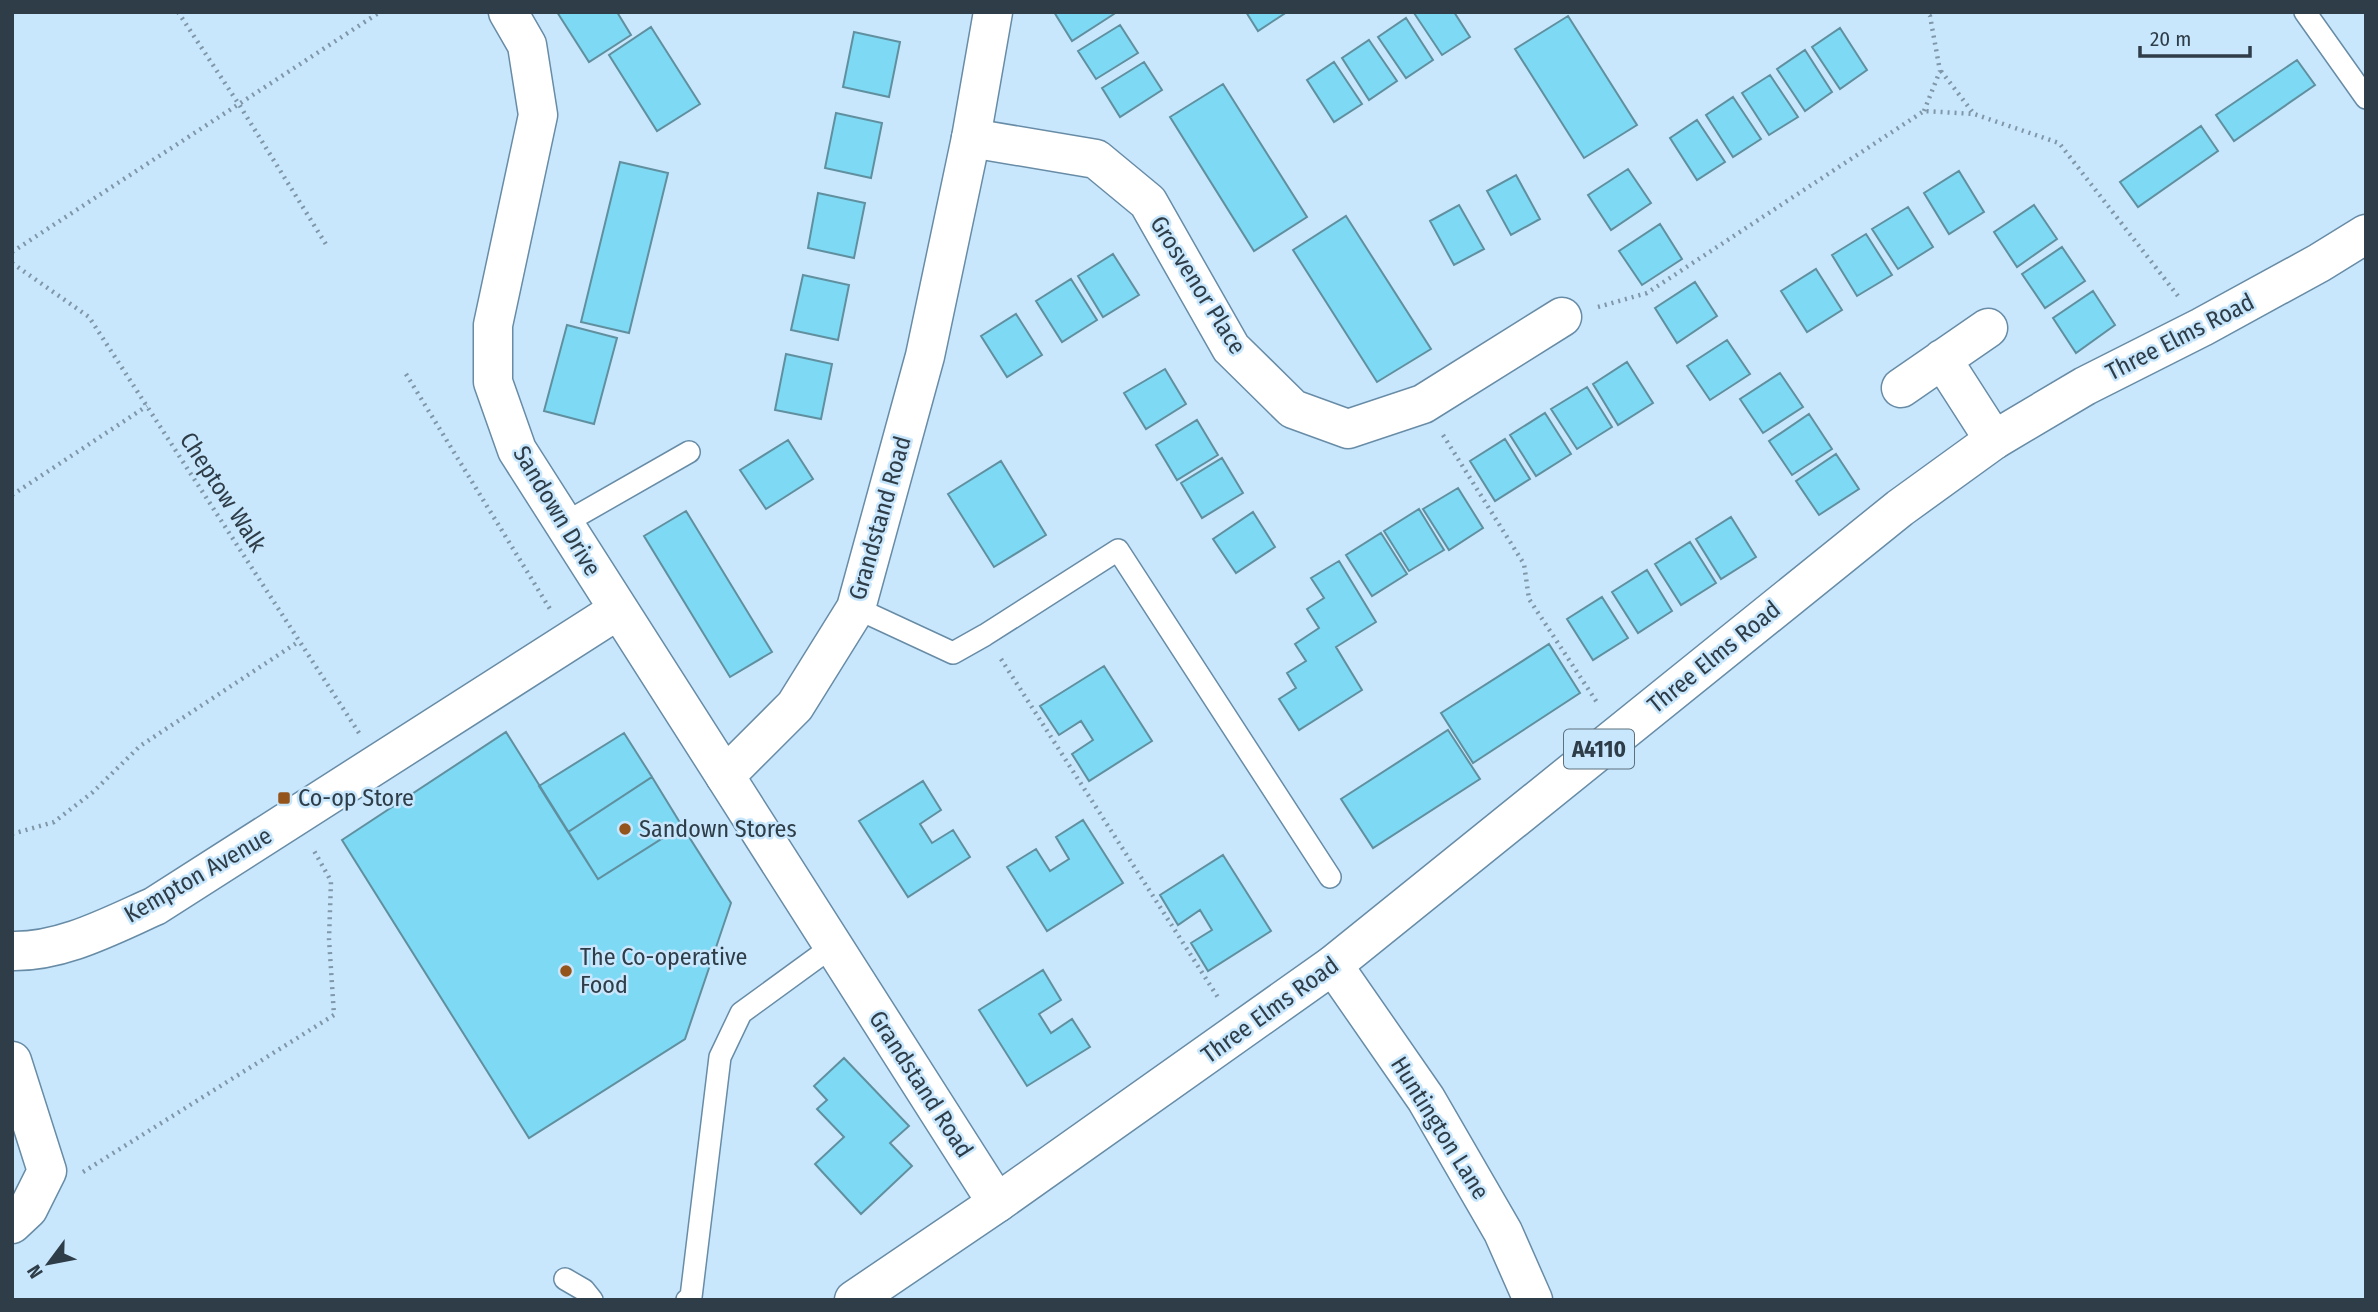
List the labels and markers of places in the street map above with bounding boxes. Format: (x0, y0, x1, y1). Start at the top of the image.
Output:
place label: Co-op Store (298, 784, 414, 812)
marker: Co-op Store (276, 790, 292, 806)
place label: Sandown Stores (639, 815, 797, 843)
marker: Sandown Stores (617, 821, 633, 837)
place label: The Co-operative Food (580, 943, 747, 999)
marker: The Co-operative Food (558, 963, 574, 979)

